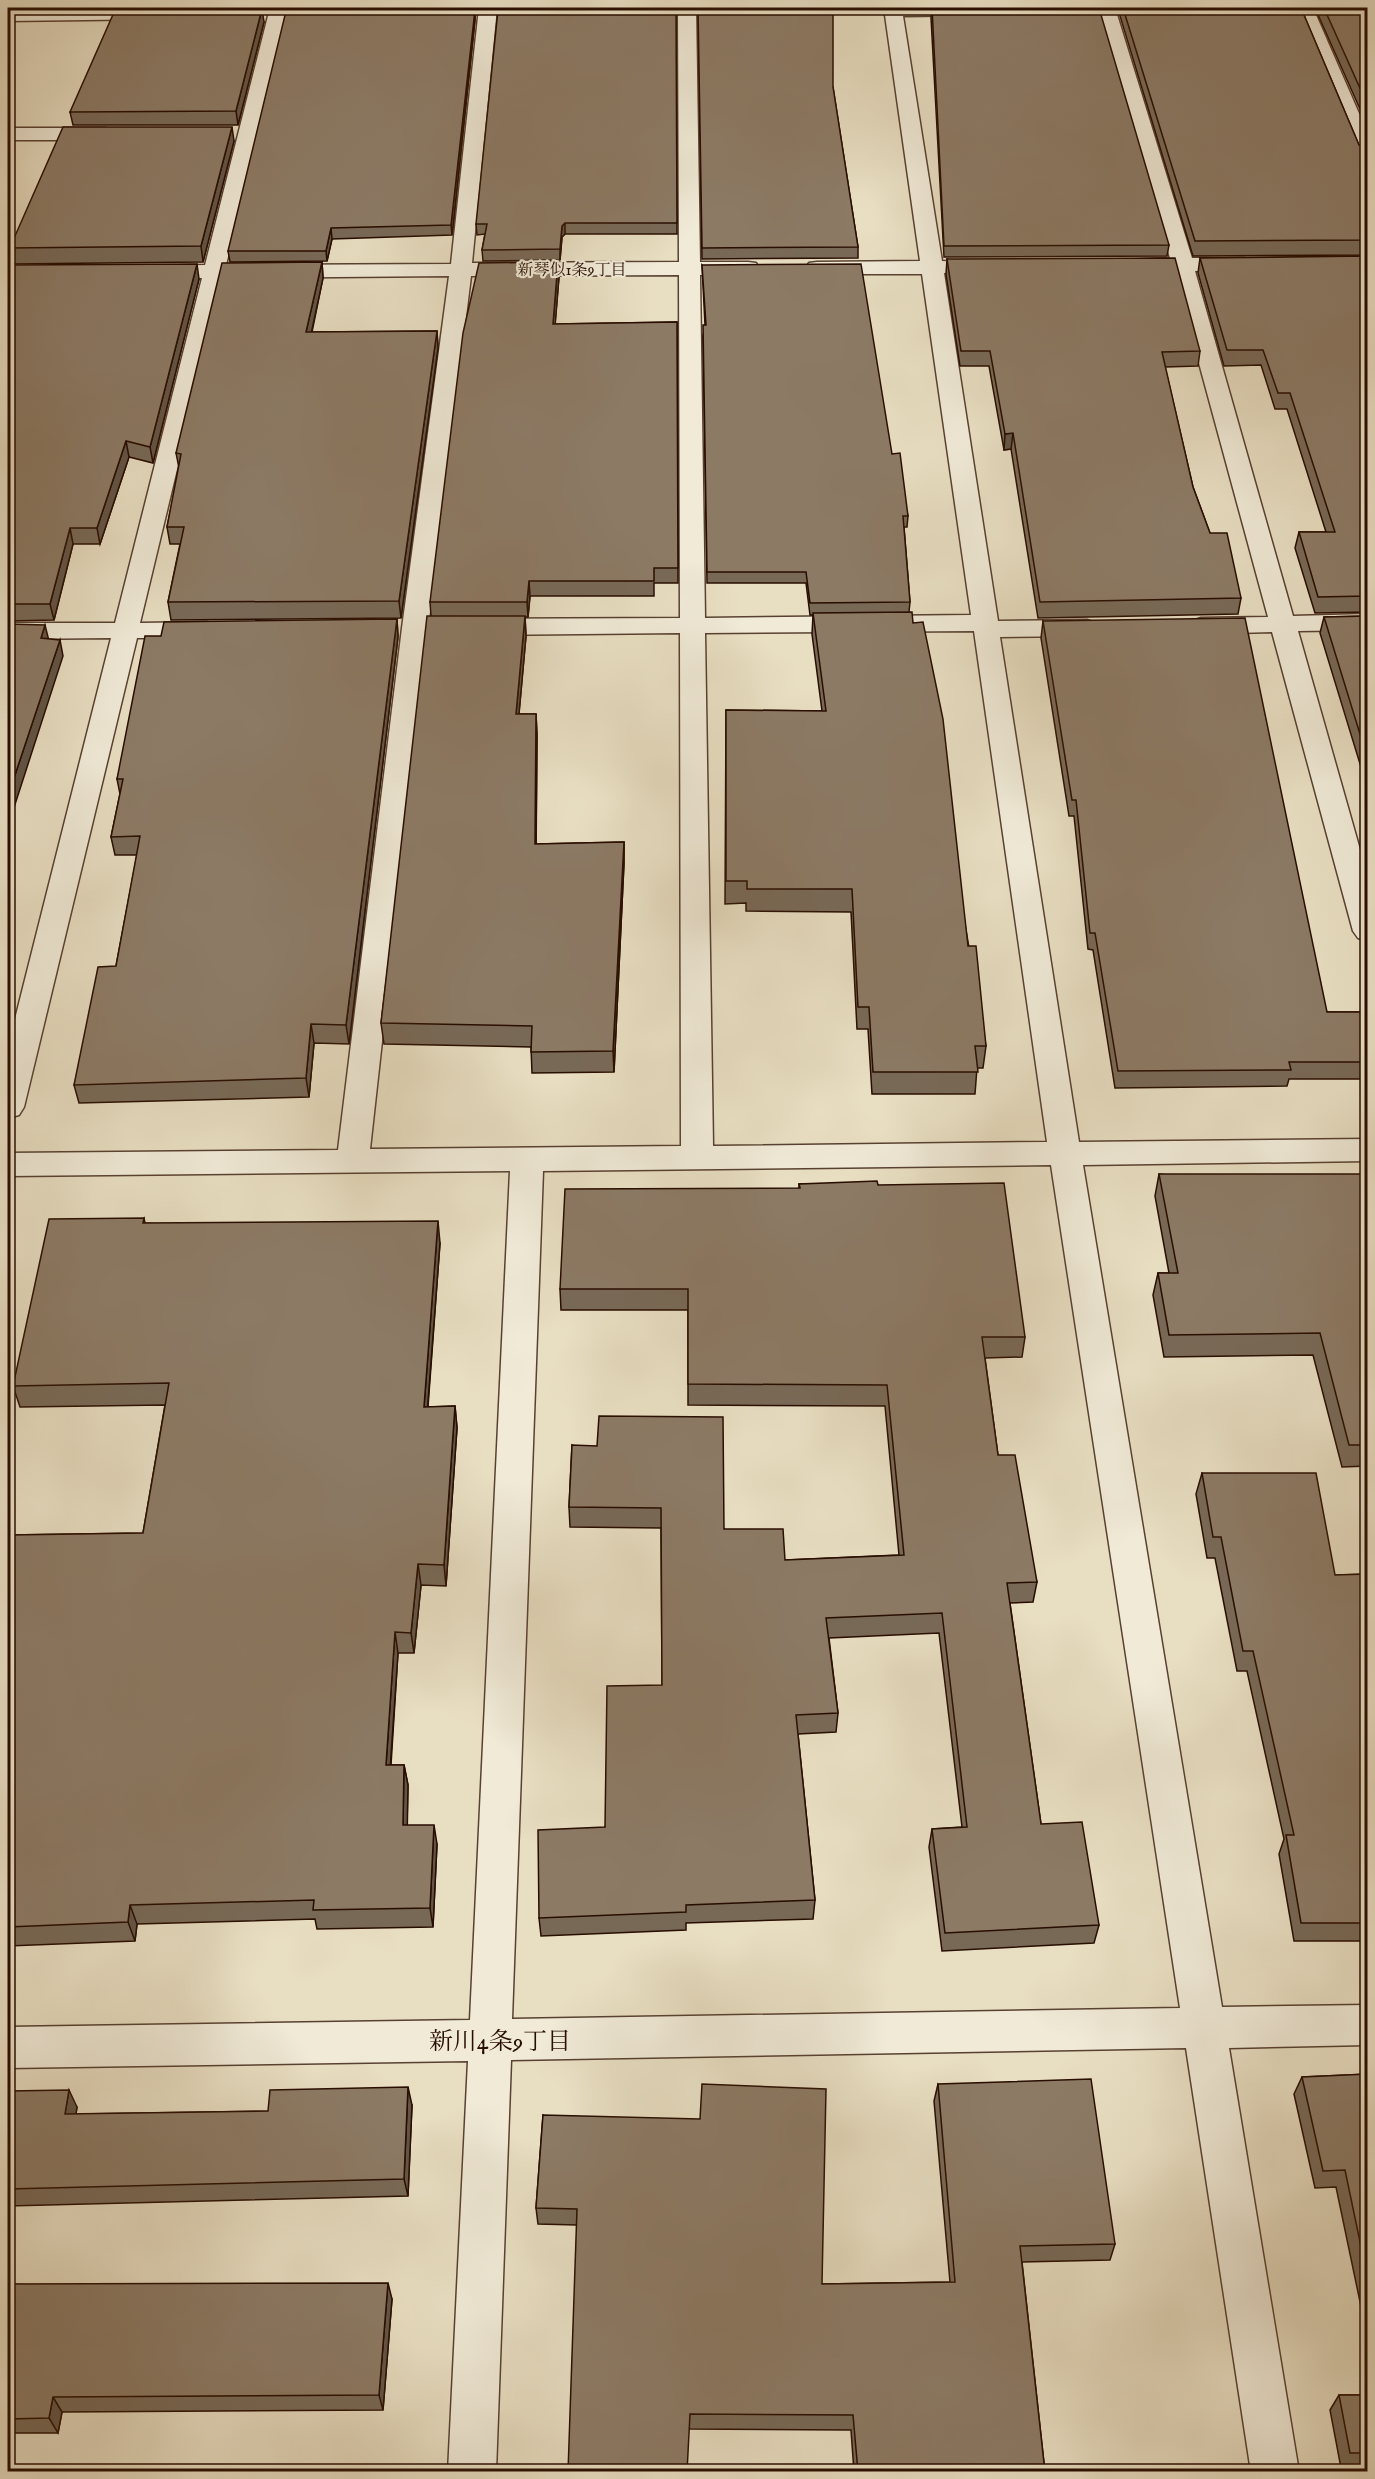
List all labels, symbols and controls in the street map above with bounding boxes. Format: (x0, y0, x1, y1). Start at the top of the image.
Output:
district label: 新琴似1条9丁目 (518, 261, 626, 281)
district label: 新川4条9丁目 (429, 2027, 571, 2058)

